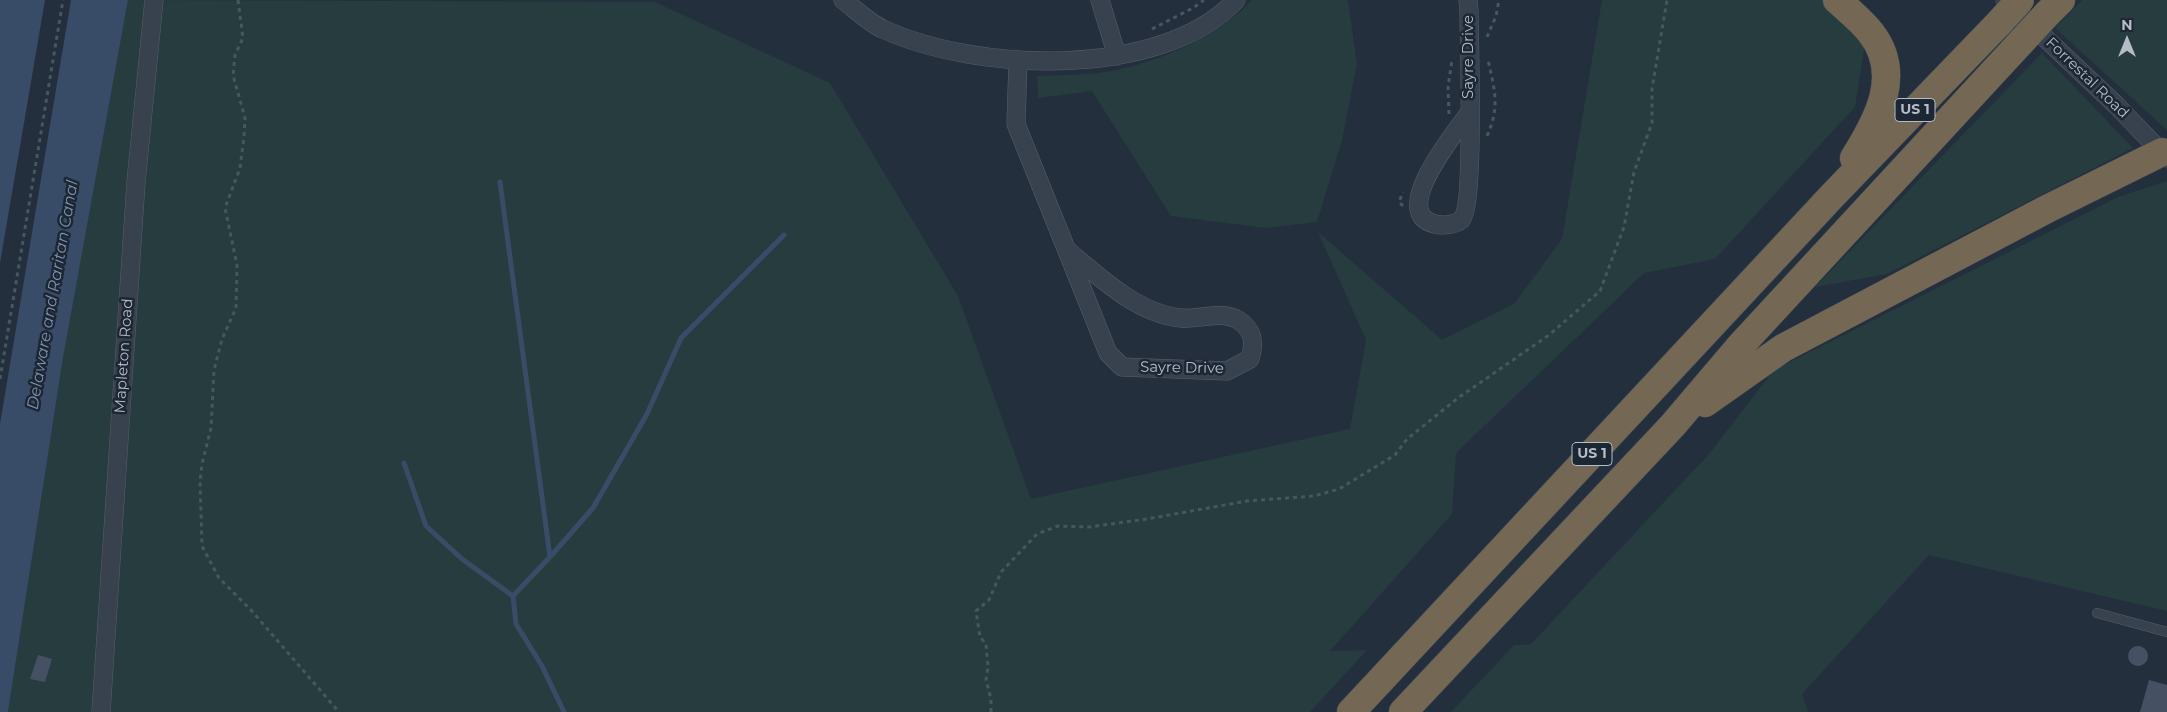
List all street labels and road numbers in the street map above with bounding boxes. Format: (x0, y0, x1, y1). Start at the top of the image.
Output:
street label: Sayre Drive (1460, 15, 1478, 99)
street label: Forrestal Road (2042, 34, 2132, 122)
road number: US 1 (1895, 98, 1935, 122)
street label: Mapleton Road (111, 298, 137, 414)
street label: Sayre Drive (1140, 358, 1224, 378)
road number: US 1 (1572, 442, 1612, 466)

